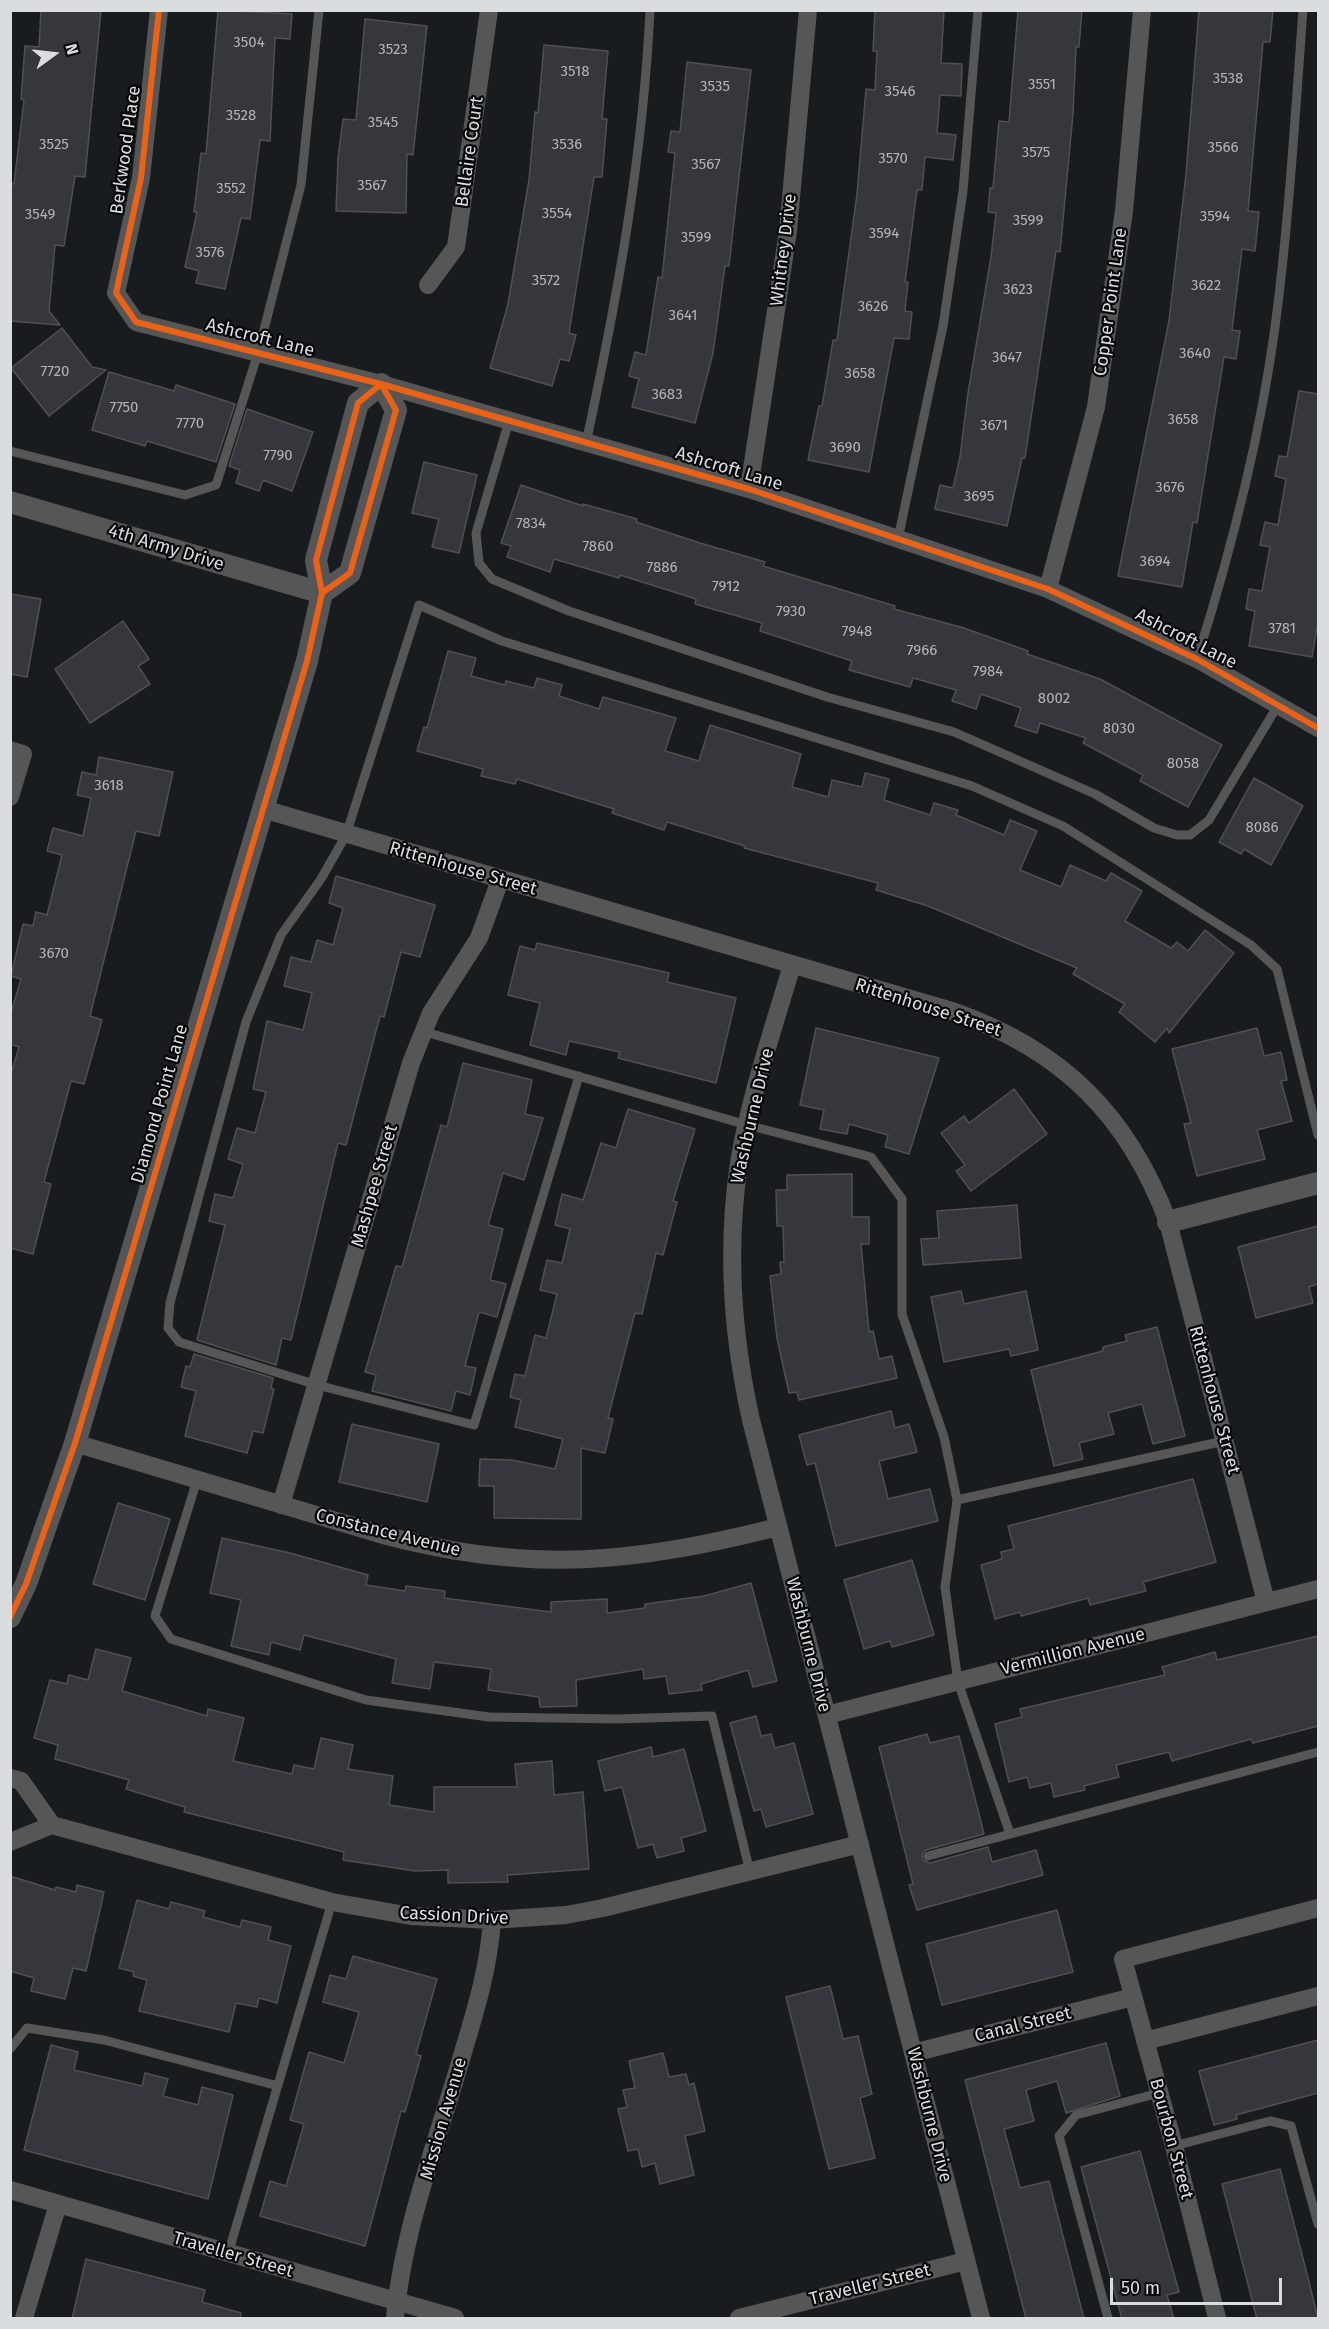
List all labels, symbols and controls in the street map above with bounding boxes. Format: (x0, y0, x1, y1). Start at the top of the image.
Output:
north arrow (24, 24, 84, 84)
house number: 3504 (233, 34, 265, 52)
house number: 3523 (378, 41, 408, 59)
text: N (61, 42, 82, 57)
house number: 3518 (561, 63, 589, 81)
house number: 3538 (1213, 70, 1243, 88)
house number: 3551 (1028, 76, 1056, 94)
house number: 3535 (700, 78, 730, 96)
house number: 3546 (885, 83, 915, 101)
street label: Berkwood Place (106, 84, 146, 216)
street label: Bellaire Court (452, 95, 488, 209)
house number: 3528 (226, 107, 256, 125)
house number: 3545 (368, 114, 398, 132)
house number: 3525 (39, 136, 69, 154)
house number: 3536 (552, 136, 582, 154)
house number: 3566 (1208, 139, 1238, 157)
house number: 3575 (1022, 144, 1050, 162)
house number: 3570 (878, 150, 908, 168)
house number: 3567 (691, 156, 721, 174)
house number: 3567 (357, 177, 387, 195)
house number: 3552 (216, 180, 246, 198)
street label: Whitney Drive (766, 193, 802, 307)
house number: 3554 (542, 205, 572, 223)
house number: 3549 (25, 206, 55, 224)
house number: 3594 (1200, 208, 1230, 226)
house number: 3599 (1013, 212, 1043, 230)
house number: 3594 (869, 225, 899, 243)
street label: Copper Point Lane (1090, 227, 1132, 377)
house number: 3599 (681, 229, 711, 247)
house number: 3576 (196, 244, 224, 262)
house number: 3572 (532, 272, 560, 290)
house number: 3622 (1191, 277, 1221, 295)
house number: 3623 (1003, 281, 1033, 299)
house number: 3626 (858, 298, 888, 316)
house number: 3641 (668, 307, 698, 325)
street label: Ashcroft Lane (204, 314, 316, 362)
house number: 3640 (1179, 345, 1211, 363)
house number: 3647 (992, 349, 1022, 367)
house number: 7720 (41, 363, 69, 381)
house number: 3658 (844, 365, 876, 383)
house number: 3683 (651, 386, 683, 404)
house number: 7750 (110, 399, 138, 417)
house number: 3658 (1167, 411, 1199, 429)
house number: 7770 (176, 415, 204, 433)
house number: 3671 (980, 417, 1008, 435)
house number: 3690 (829, 439, 861, 457)
street label: Ashcroft Lane (673, 442, 785, 496)
house number: 7790 (263, 447, 293, 465)
house number: 3676 (1155, 479, 1185, 497)
house number: 3695 (964, 488, 994, 506)
house number: 7834 (516, 515, 546, 533)
street label: 4th Army Drive (106, 520, 226, 576)
house number: 7860 (583, 538, 613, 556)
house number: 3694 (1140, 553, 1170, 571)
house number: 7886 (647, 559, 677, 577)
house number: 7912 (712, 578, 740, 596)
house number: 7930 (776, 603, 806, 621)
street label: Ashcroft Lane (1132, 604, 1240, 674)
house number: 3781 (1268, 620, 1296, 638)
house number: 7948 (842, 623, 872, 641)
house number: 7966 (907, 642, 937, 660)
house number: 7984 (973, 663, 1003, 681)
house number: 8002 (1038, 690, 1070, 708)
house number: 8030 (1103, 720, 1135, 738)
house number: 8058 (1167, 755, 1199, 773)
house number: 3618 (94, 777, 124, 795)
house number: 8086 (1246, 819, 1278, 837)
street label: Rittenhouse Street (387, 838, 539, 900)
house number: 3670 (39, 945, 69, 963)
street label: Rittenhouse Street (852, 974, 1004, 1042)
street label: Diamond Point Lane (127, 1022, 193, 1186)
street label: Washburne Drive (727, 1046, 779, 1186)
street label: Mashpee Street (347, 1122, 403, 1250)
street label: Rittenhouse Street (1184, 1324, 1244, 1476)
street label: Constance Avenue (313, 1505, 463, 1561)
street label: Washburne Drive (781, 1575, 835, 1715)
street label: Vermillion Avenue (999, 1624, 1147, 1680)
street label: Cassion Drive (399, 1902, 509, 1930)
street label: Canal Street (972, 2003, 1074, 2047)
street label: Washburne Drive (902, 2045, 956, 2185)
street label: Mission Avenue (416, 2055, 472, 2183)
street label: Bourbon Street (1144, 2076, 1198, 2202)
street label: Traveller Street (170, 2228, 296, 2282)
street label: Traveller Street (807, 2260, 933, 2310)
scale bar (1113, 2266, 1286, 2304)
text: 50 m (1121, 2277, 1160, 2299)

